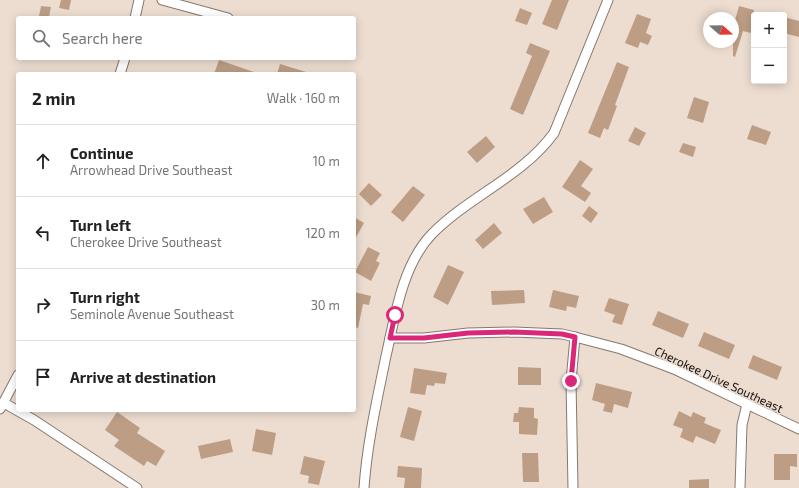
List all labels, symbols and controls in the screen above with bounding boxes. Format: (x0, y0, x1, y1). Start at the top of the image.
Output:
north arrow (703, 12, 739, 48)
map controls (751, 12, 787, 84)
button: + (751, 12, 787, 48)
search box (16, 16, 356, 60)
icon: search (30, 27, 52, 49)
text: Search here (62, 29, 143, 47)
button: − (751, 48, 787, 84)
text: 2 min (32, 88, 75, 108)
text: Walk · 160 m (267, 90, 340, 106)
text: Continue (70, 144, 133, 162)
icon: ahead (32, 150, 54, 172)
text: 10 m (313, 153, 340, 169)
text: Arrowhead Drive Southeast (70, 162, 232, 178)
text: Turn left (70, 216, 131, 234)
icon: left (32, 222, 54, 244)
text: 120 m (305, 225, 340, 241)
text: Cherokee Drive Southeast (70, 234, 222, 250)
text: Turn right (70, 288, 140, 306)
icon: right (32, 294, 54, 316)
text: 30 m (311, 297, 340, 313)
text: Seminole Avenue Southeast (70, 306, 234, 322)
route start (386, 306, 404, 324)
street label: Cherokee Drive Southeast (653, 343, 786, 415)
icon: arrive (32, 366, 54, 388)
text: Arrive at destination (70, 368, 216, 386)
route end (562, 372, 580, 390)

